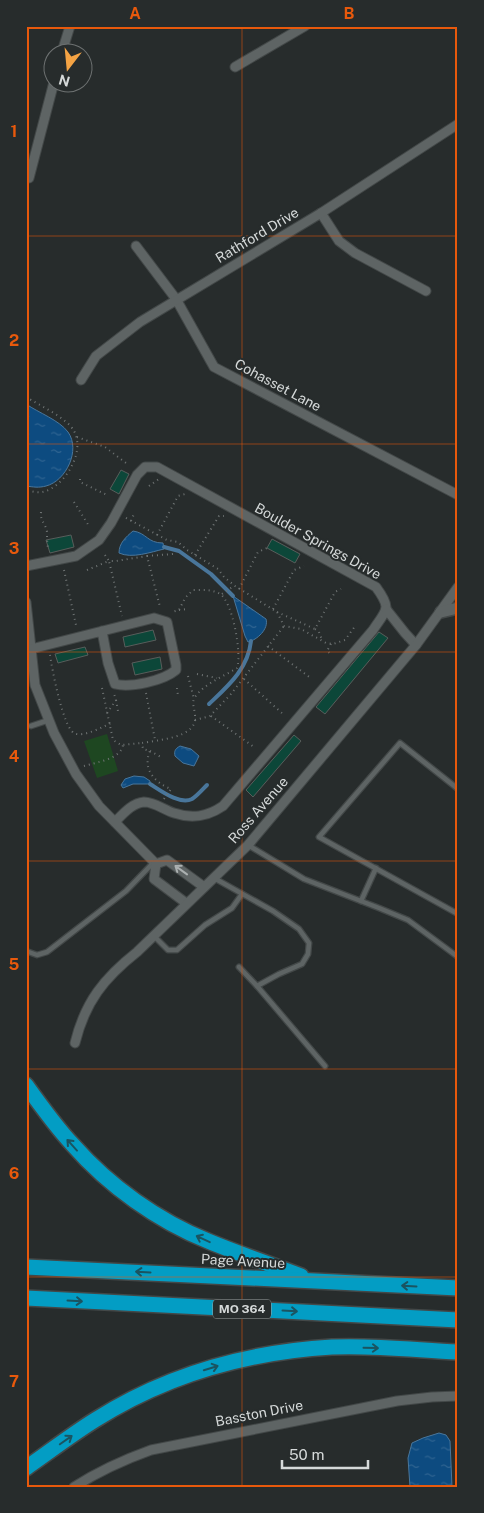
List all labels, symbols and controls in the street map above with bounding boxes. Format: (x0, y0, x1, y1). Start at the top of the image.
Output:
text: A (129, 4, 141, 23)
text: B (344, 4, 355, 23)
north arrow (42, 42, 92, 92)
text: N (57, 71, 72, 90)
text: 1 (11, 122, 17, 141)
street label: Rathford Drive (213, 204, 301, 266)
text: 2 (9, 331, 19, 350)
street label: Cohasset Lane (232, 356, 324, 415)
street label: Boulder Springs Drive (252, 500, 384, 582)
text: 3 (9, 539, 19, 558)
text: 4 (9, 747, 20, 766)
street label: Ross Avenue (225, 774, 291, 846)
one-way arrow (174, 865, 188, 875)
text: 5 (9, 955, 20, 974)
one-way arrow (67, 1138, 78, 1151)
text: 6 (9, 1164, 19, 1183)
one-way arrow (196, 1233, 211, 1243)
street label: Page Avenue (200, 1251, 286, 1271)
one-way arrow (135, 1268, 151, 1277)
one-way arrow (401, 1281, 417, 1290)
one-way arrow (67, 1296, 83, 1305)
road number: MO 364 (213, 1300, 271, 1318)
one-way arrow (281, 1307, 297, 1316)
one-way arrow (363, 1343, 379, 1352)
one-way arrow (202, 1362, 218, 1372)
text: 7 (9, 1372, 19, 1391)
street label: Basston Drive (214, 1397, 304, 1429)
one-way arrow (59, 1435, 73, 1445)
scale bar (282, 1438, 368, 1470)
text: 50 m (289, 1446, 324, 1463)

